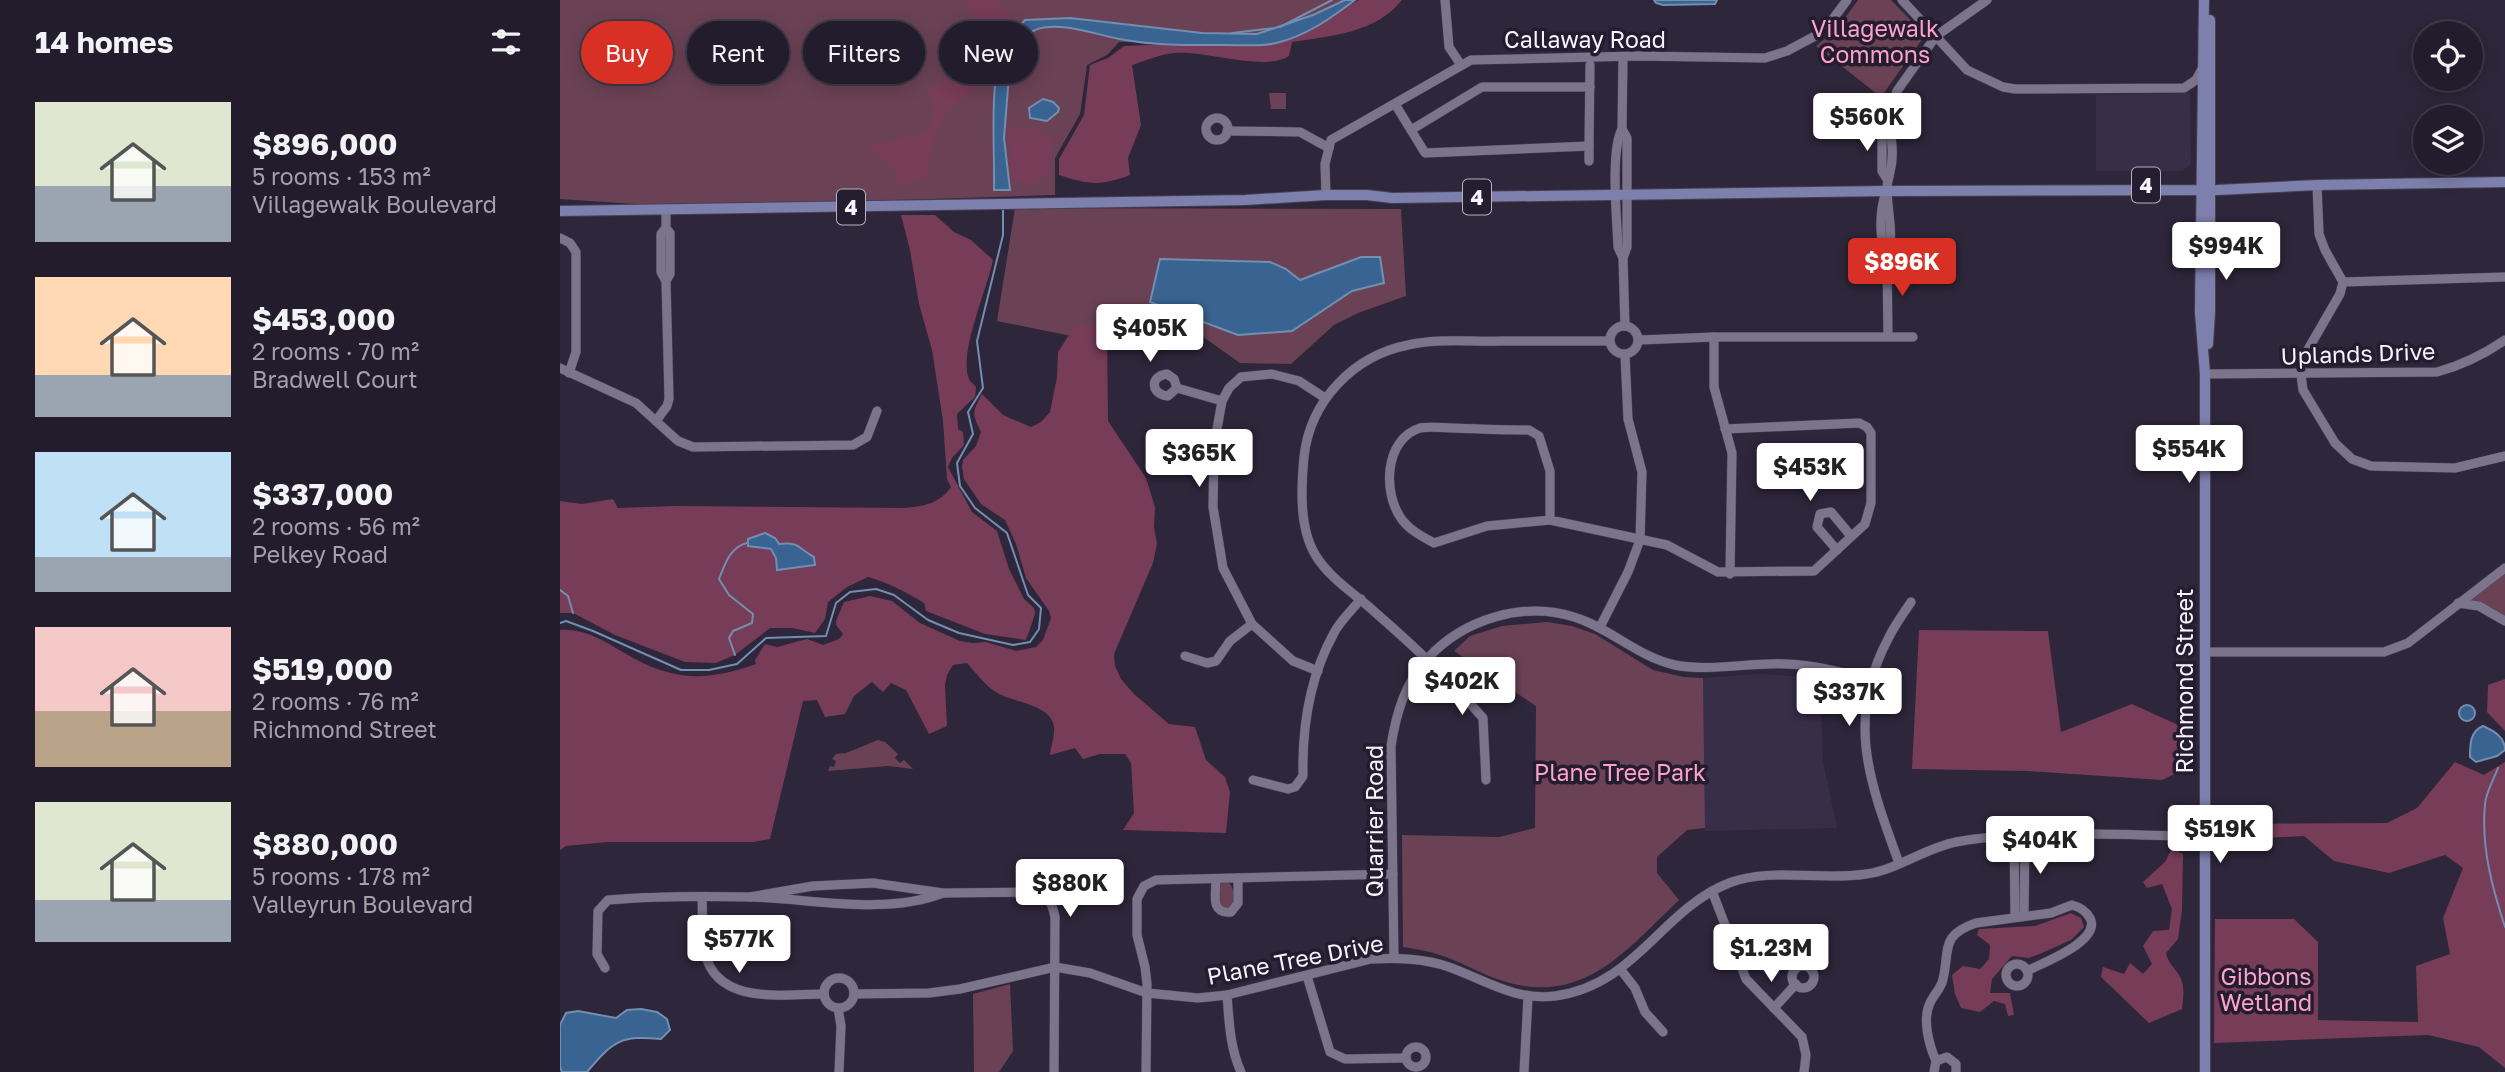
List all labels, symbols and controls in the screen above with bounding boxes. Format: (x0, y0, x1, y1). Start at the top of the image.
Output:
park label: Villagewalk Commons (1811, 14, 1939, 68)
chip: Buy (581, 21, 673, 84)
chip: Rent (687, 21, 789, 84)
chip: Filters (803, 21, 925, 84)
chip: New (939, 21, 1038, 84)
map controls (2413, 21, 2483, 175)
button: locate (2413, 21, 2483, 91)
icon: filters (487, 23, 525, 61)
text: 14 homes (35, 24, 174, 60)
street label: Callaway Road (1504, 25, 1666, 53)
pin: $560K (1818, 94, 1916, 153)
text: $560K (1829, 102, 1905, 130)
button: layers (2413, 105, 2483, 175)
text: $896,000 (252, 126, 398, 162)
icon: home (91, 130, 175, 214)
text: 5 rooms · 153 m² (252, 162, 431, 190)
road number: 4 (2132, 168, 2160, 202)
road number: 4 (1463, 180, 1491, 214)
text: Villagewalk Boulevard (252, 190, 497, 218)
road number: 4 (837, 190, 865, 224)
pin: $994K (2177, 222, 2275, 282)
text: $994K (2188, 231, 2264, 259)
pin: $896K (1853, 238, 1951, 298)
text: $896K (1864, 247, 1940, 275)
text: $453,000 (252, 301, 396, 337)
pin: $405K (1101, 304, 1199, 364)
icon: home (91, 305, 175, 389)
text: $405K (1112, 313, 1188, 341)
street label: Uplands Drive (2280, 336, 2436, 370)
text: 2 rooms · 70 m² (252, 337, 419, 365)
text: Bradwell Court (252, 365, 418, 393)
pin: $554K (2140, 426, 2238, 485)
pin: $365K (1150, 430, 1248, 489)
text: $554K (2152, 434, 2226, 462)
text: $365K (1162, 438, 1236, 466)
pin: $453K (1761, 444, 1859, 503)
text: $453K (1773, 452, 1847, 480)
text: $337,000 (252, 476, 393, 512)
icon: home (91, 480, 175, 564)
text: 2 rooms · 56 m² (252, 512, 420, 540)
text: Pelkey Road (252, 540, 388, 568)
street label: Richmond Street (2170, 589, 2198, 773)
text: $519,000 (252, 651, 393, 687)
icon: home (91, 655, 175, 739)
pin: $402K (1413, 658, 1511, 717)
text: $402K (1424, 666, 1500, 694)
pin: $337K (1800, 668, 1898, 728)
text: $337K (1813, 677, 1885, 705)
text: 2 rooms · 76 m² (252, 687, 419, 715)
text: Richmond Street (252, 715, 437, 743)
street label: Quarrier Road (1360, 745, 1388, 897)
park label: Plane Tree Park (1534, 758, 1706, 786)
pin: $519K (2171, 806, 2269, 865)
text: $519K (2184, 814, 2256, 842)
pin: $404K (1991, 816, 2089, 876)
text: $404K (2002, 825, 2078, 853)
text: $880,000 (252, 826, 398, 862)
icon: home (91, 830, 175, 914)
pin: $880K (1021, 860, 1119, 919)
text: 5 rooms · 178 m² (252, 862, 430, 890)
text: $880K (1032, 868, 1108, 896)
text: Valleyrun Boulevard (252, 890, 473, 918)
pin: $577K (690, 916, 788, 975)
text: $577K (703, 924, 775, 952)
pin: $1.23M (1714, 925, 1828, 984)
street label: Plane Tree Drive (1204, 928, 1386, 990)
text: $1.23M (1729, 933, 1813, 961)
park label: Gibbons Wetland (2220, 962, 2312, 1016)

